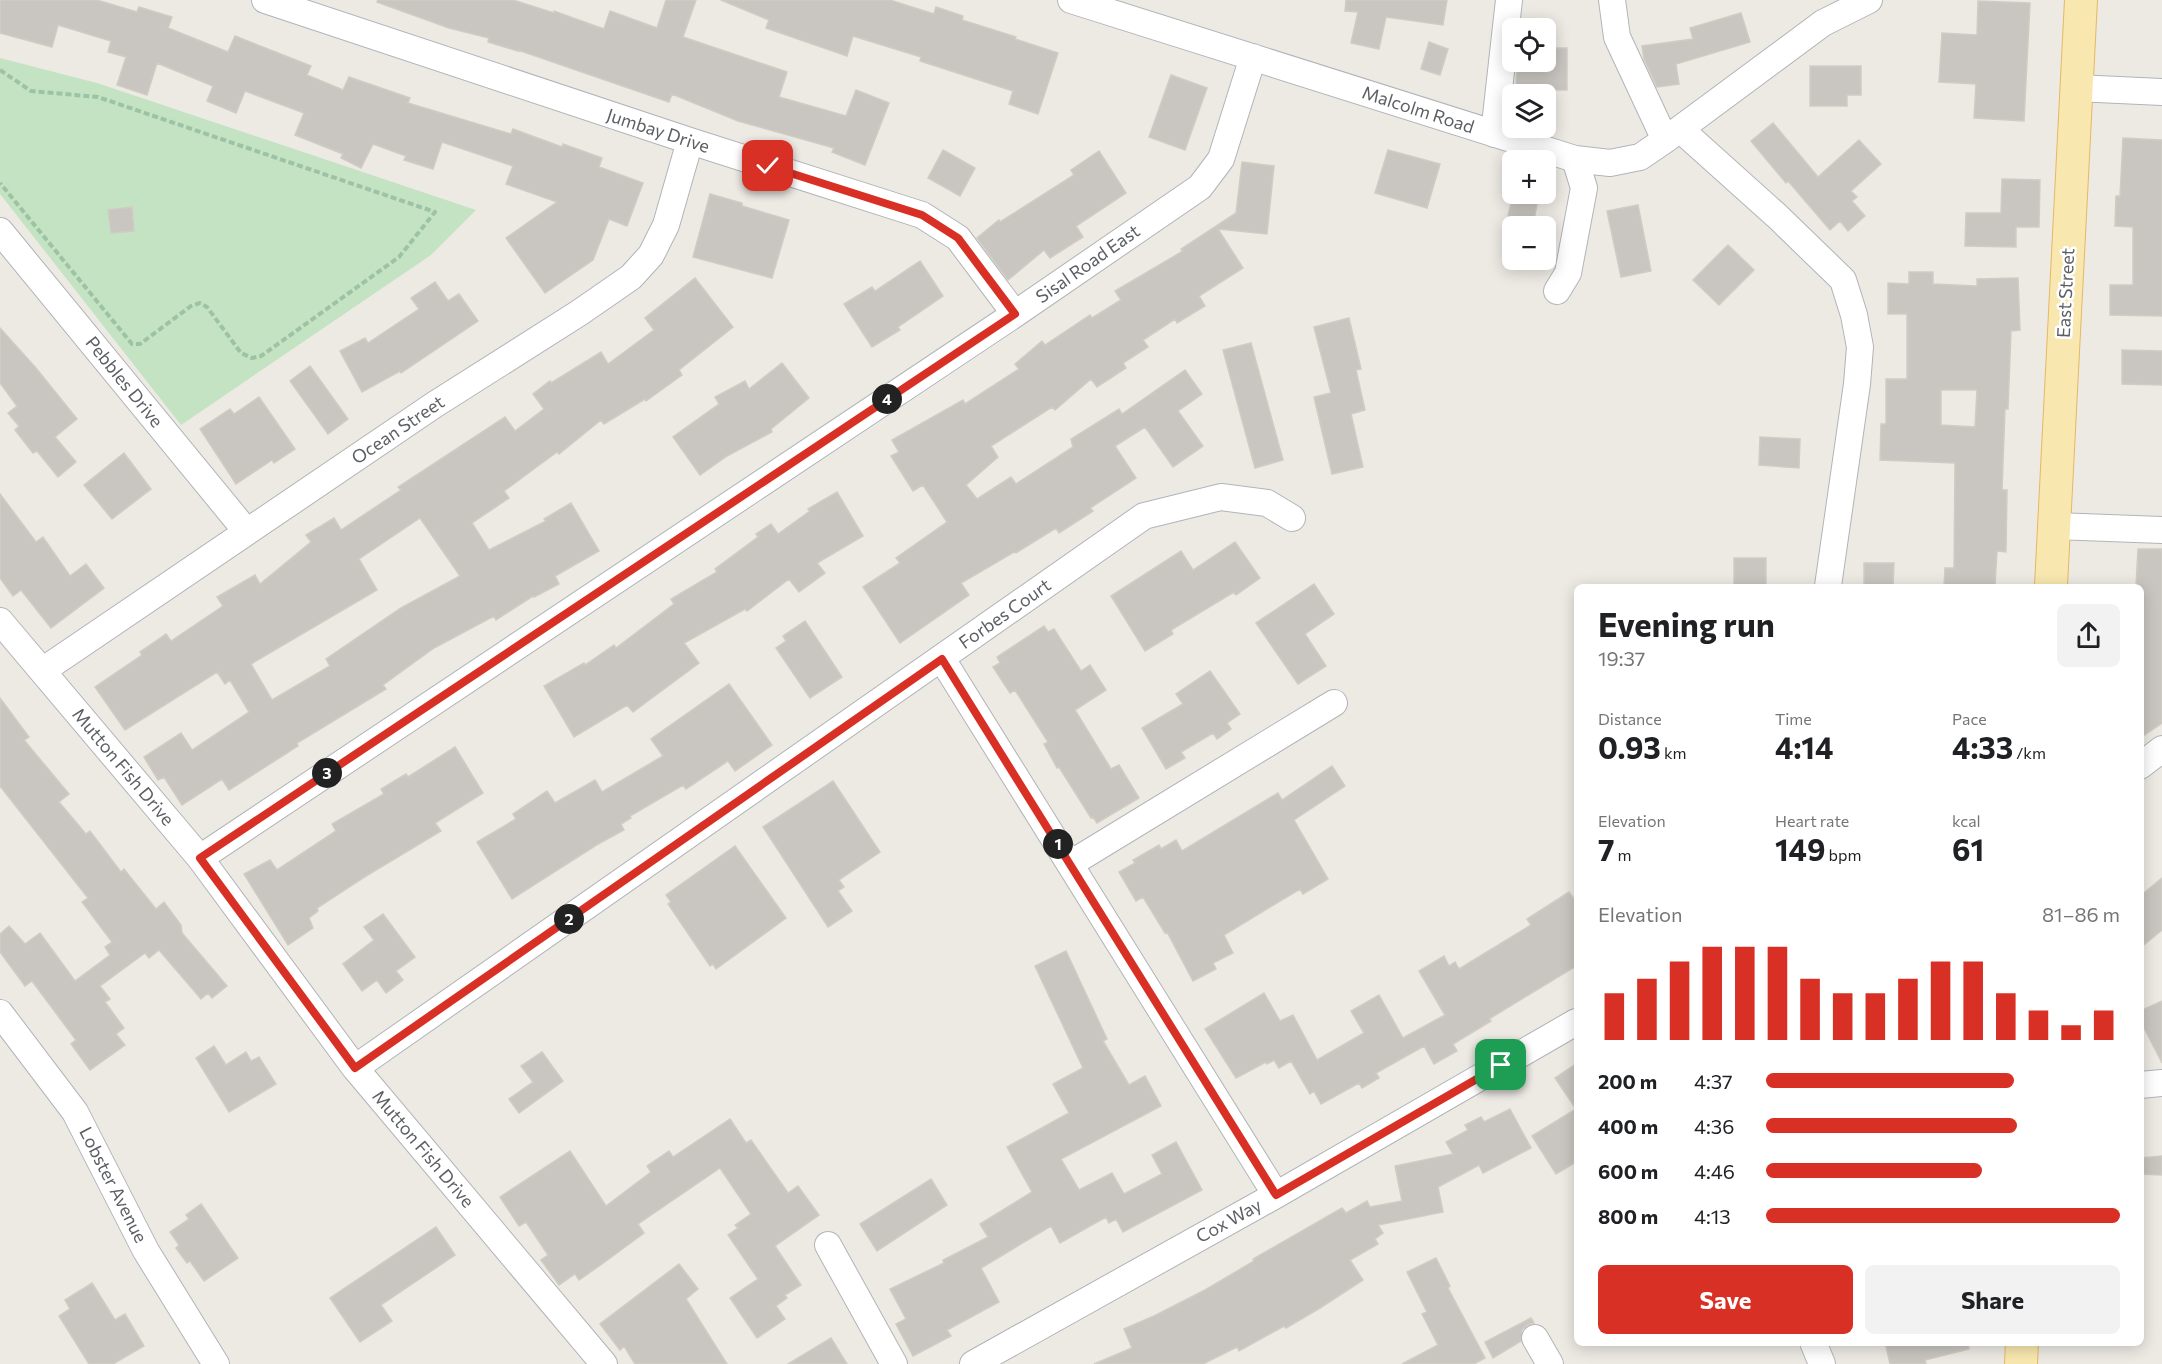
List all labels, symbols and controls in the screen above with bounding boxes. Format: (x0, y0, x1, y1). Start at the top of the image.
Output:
map controls (1502, 18, 1556, 270)
button: locate (1502, 18, 1556, 72)
street label: Malcolm Road (1360, 81, 1477, 138)
button: layers (1502, 84, 1556, 138)
street label: Jumbay Drive (604, 103, 713, 157)
pin (742, 140, 793, 191)
icon: check (751, 149, 784, 182)
button: + (1502, 150, 1556, 204)
button: − (1502, 216, 1556, 270)
street label: Sisal Road East (1031, 219, 1144, 307)
street label: East Street (2052, 247, 2078, 338)
street label: Pebbles Drive (81, 331, 168, 431)
pin: 4 (872, 384, 902, 414)
text: 4 (882, 389, 892, 408)
street label: Ocean Street (347, 390, 448, 468)
street label: Forbes Court (954, 573, 1055, 653)
text: Evening run (1598, 603, 1775, 644)
button: share (2057, 604, 2120, 667)
text: 19:37 (1598, 646, 1645, 670)
street label: Mutton Fish Drive (68, 703, 179, 830)
text: Distance (1598, 709, 1662, 728)
text: Time (1775, 709, 1812, 728)
text: Pace (1952, 709, 1987, 728)
text: 0.93 (1598, 728, 1661, 765)
text: 4:14 (1775, 728, 1833, 765)
text: 4:33 (1952, 728, 2013, 765)
text: km (1661, 743, 1687, 762)
text: /km (2013, 743, 2046, 762)
pin: 3 (312, 758, 342, 788)
text: 3 (322, 763, 332, 782)
text: Elevation (1598, 811, 1666, 830)
text: Heart rate (1775, 811, 1849, 830)
text: kcal (1952, 811, 1981, 830)
pin: 1 (1043, 829, 1073, 859)
text: 7 (1598, 830, 1615, 867)
text: 149 (1775, 830, 1826, 867)
text: 61 (1952, 830, 1984, 867)
text: 1 (1054, 834, 1062, 853)
text: m (1615, 845, 1632, 864)
text: bpm (1826, 845, 1861, 864)
text: Elevation (1598, 902, 1683, 926)
text: 81–86 m (2042, 902, 2120, 926)
pin: 2 (554, 904, 584, 934)
text: 2 (564, 909, 574, 928)
pin (1475, 1039, 1526, 1090)
icon: arrive (1484, 1048, 1517, 1081)
text: 200 m (1598, 1069, 1657, 1093)
text: 4:37 (1694, 1069, 1733, 1093)
street label: Mutton Fish Drive (368, 1085, 479, 1212)
text: 400 m (1598, 1114, 1658, 1138)
text: 4:36 (1694, 1114, 1734, 1138)
street label: Lobster Avenue (75, 1123, 153, 1246)
text: 600 m (1598, 1159, 1658, 1183)
text: 4:46 (1694, 1159, 1735, 1183)
street label: Cox Way (1192, 1193, 1265, 1247)
text: 800 m (1598, 1204, 1658, 1228)
text: 4:13 (1694, 1204, 1731, 1228)
button: Save (1598, 1265, 1853, 1334)
button: Share (1865, 1265, 2120, 1334)

